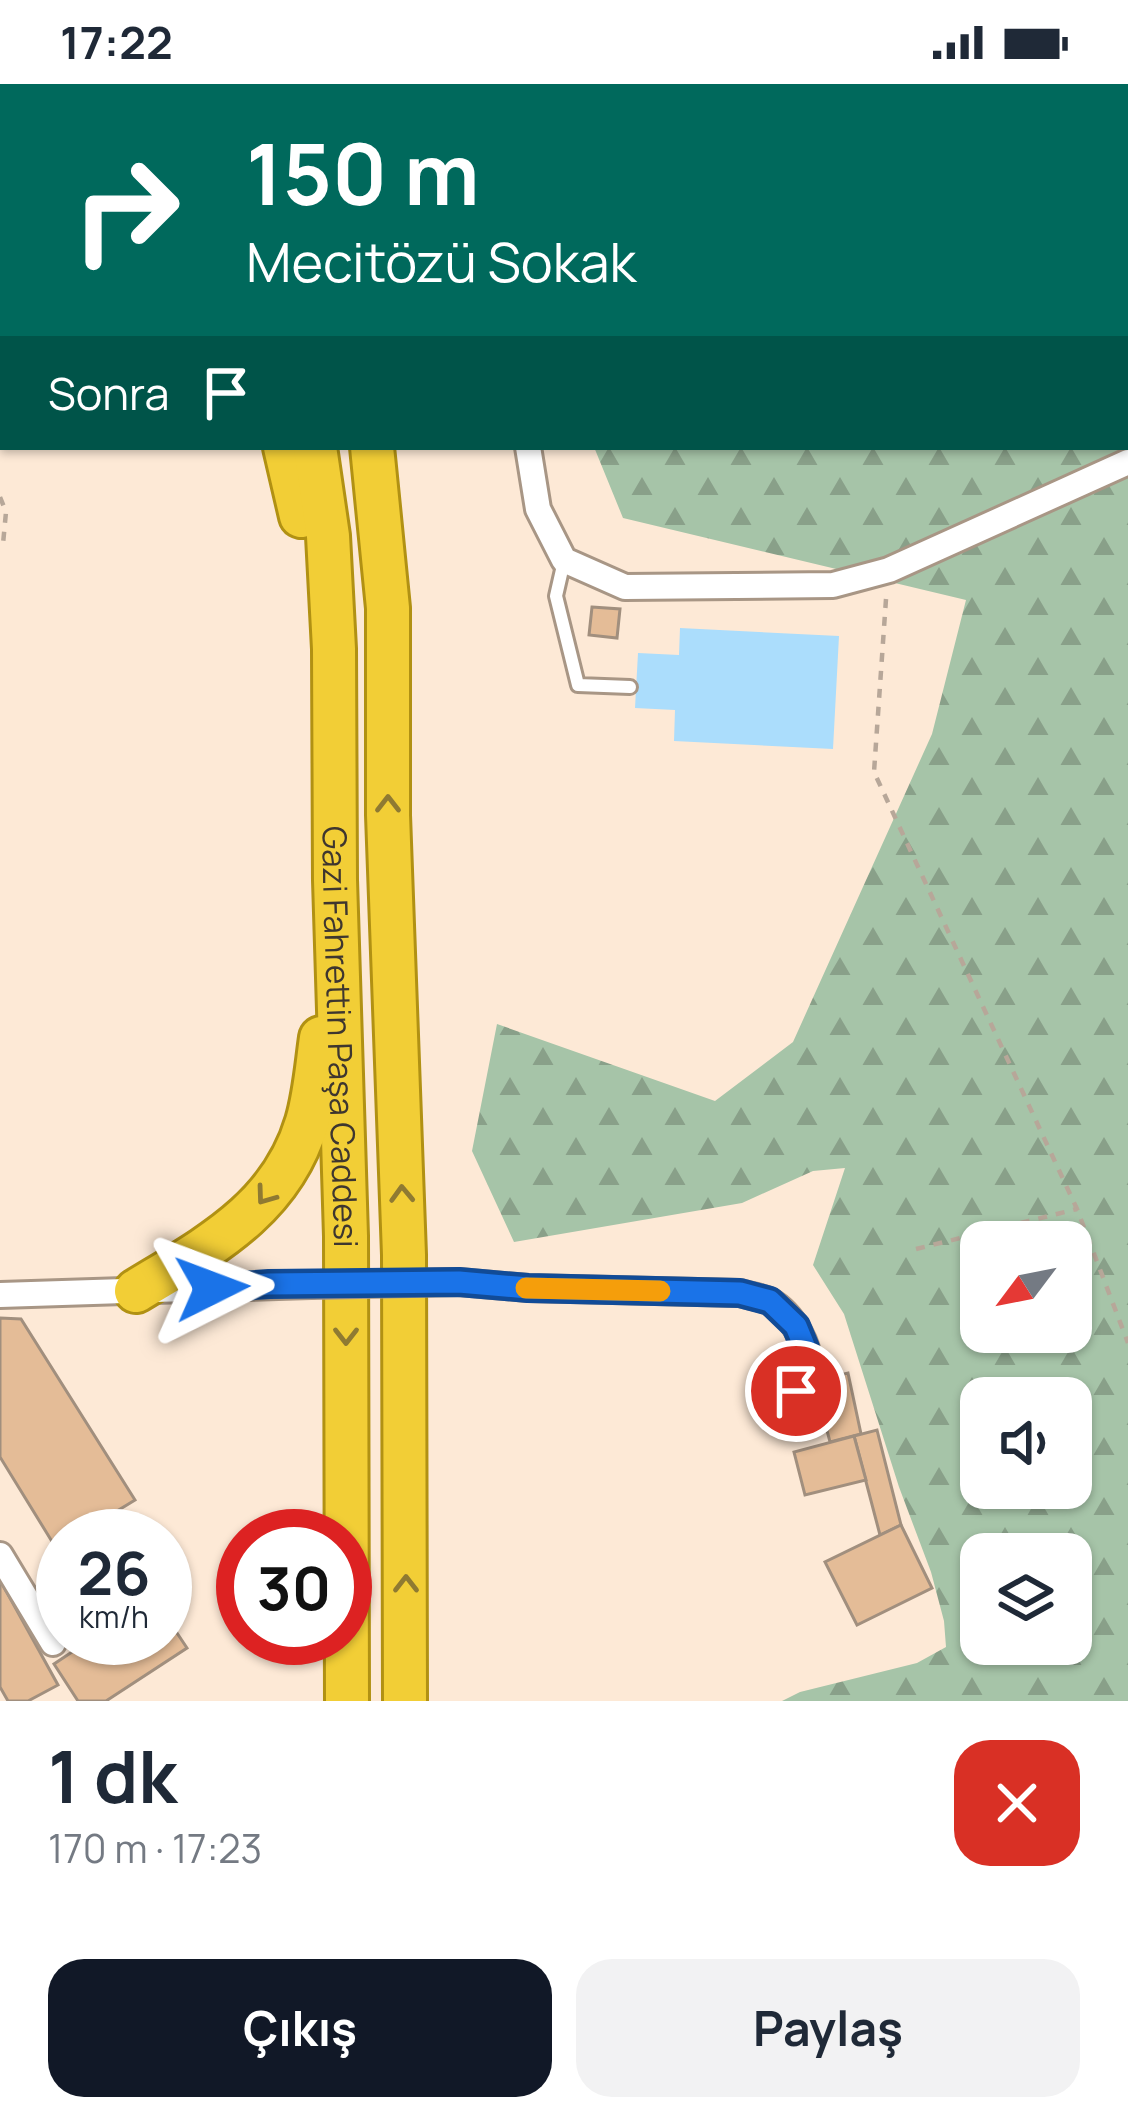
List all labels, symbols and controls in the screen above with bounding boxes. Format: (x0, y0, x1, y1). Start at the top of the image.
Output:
text: 17:22 (60, 11, 173, 73)
text: 150 m (246, 115, 480, 230)
icon: right (48, 132, 204, 288)
text: Mecitözü Sokak (246, 224, 636, 298)
icon: arrive (193, 360, 259, 426)
text: Sonra (48, 362, 169, 424)
one-way arrow (375, 794, 401, 812)
street label: Gazi Fahrettin Paşa Caddesi (313, 826, 369, 1248)
one-way arrow (258, 1183, 280, 1204)
one-way arrow (389, 1184, 415, 1203)
north arrow (960, 1221, 1092, 1353)
map controls (960, 1221, 1092, 1665)
position arrow (149, 1225, 275, 1351)
one-way arrow (333, 1328, 359, 1346)
pin (745, 1340, 847, 1442)
icon: arrive (763, 1358, 829, 1424)
button: sound (960, 1377, 1092, 1509)
speed limit sign: 30 (216, 1509, 372, 1665)
text: 26 (77, 1531, 151, 1613)
button: layers (960, 1533, 1092, 1665)
one-way arrow (393, 1574, 419, 1592)
text: km/h (79, 1596, 149, 1637)
text: 1 dk (48, 1726, 177, 1825)
button: close (954, 1740, 1080, 1866)
text: 170 m · 17:23 (48, 1821, 262, 1875)
button: Çıkış (48, 1959, 552, 2097)
button: Paylaş (576, 1959, 1080, 2097)

